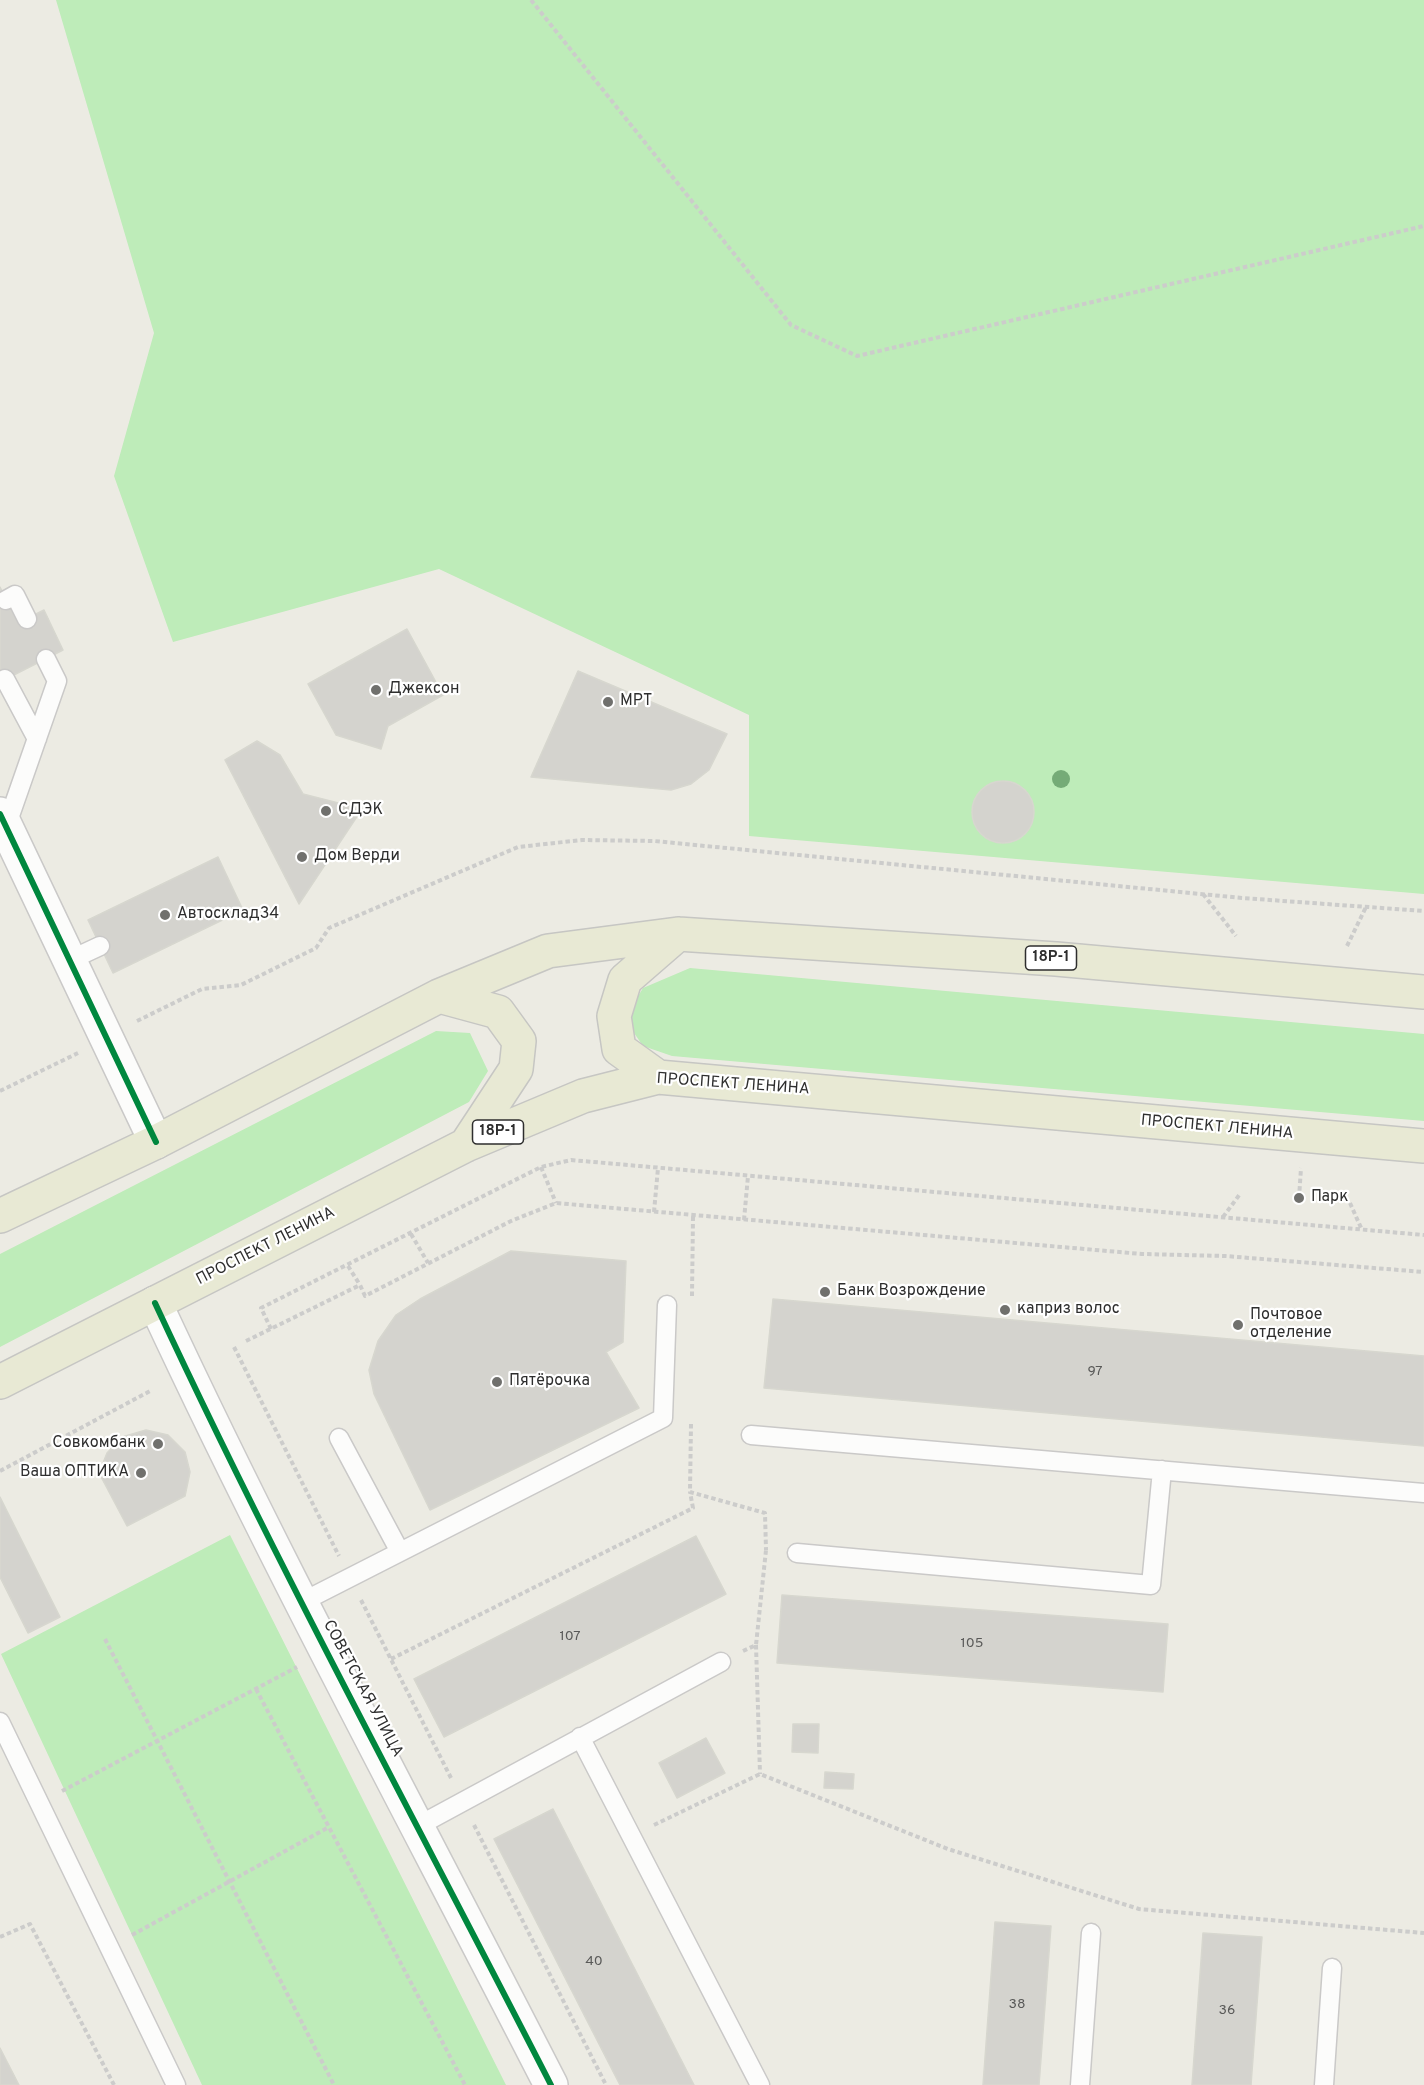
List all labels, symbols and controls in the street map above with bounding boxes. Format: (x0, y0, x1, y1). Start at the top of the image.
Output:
place label: Джексон (388, 680, 460, 700)
marker: Джексон (369, 683, 383, 697)
place label: МРТ (620, 692, 652, 712)
marker: МРТ (601, 695, 615, 709)
place label: СДЭК (338, 801, 383, 821)
marker: СДЭК (319, 804, 333, 818)
place label: Дом Верди (314, 847, 400, 867)
marker: Дом Верди (295, 850, 309, 864)
place label: Автосклад34 (177, 905, 279, 925)
marker: Автосклад34 (158, 908, 172, 922)
road number: 18Р-1 (1026, 946, 1076, 970)
street label: ПРОСПЕКТ ЛЕНИНА (656, 1070, 810, 1100)
street label: ПРОСПЕКТ ЛЕНИНА (1140, 1112, 1294, 1144)
road number: 18Р-1 (472, 1120, 524, 1144)
place label: Парк (1311, 1188, 1348, 1208)
marker: Парк (1292, 1191, 1306, 1205)
street label: ПРОСПЕКТ ЛЕНИНА (193, 1204, 339, 1290)
place label: Банк Возрождение (837, 1282, 986, 1302)
marker: Банк Возрождение (818, 1285, 832, 1299)
place label: каприз волос (1017, 1300, 1120, 1320)
marker: каприз волос (998, 1303, 1012, 1317)
place label: Почтовое отделение (1250, 1306, 1332, 1344)
marker: Почтовое отделение (1231, 1318, 1245, 1332)
house number: 97 (1087, 1364, 1103, 1380)
place label: Пятёрочка (509, 1372, 590, 1392)
marker: Пятёрочка (490, 1375, 504, 1389)
place label: Совкомбанк (52, 1434, 146, 1454)
marker: Совкомбанк (151, 1437, 165, 1451)
place label: Ваша ОПТИКА (20, 1463, 129, 1483)
marker: Ваша ОПТИКА (134, 1466, 148, 1480)
street label: СОВЕТСКАЯ УЛИЦА (318, 1617, 406, 1761)
house number: 107 (559, 1629, 581, 1645)
house number: 105 (961, 1636, 983, 1652)
house number: 40 (585, 1954, 603, 1970)
house number: 38 (1009, 1997, 1025, 2013)
house number: 36 (1219, 2003, 1235, 2019)

